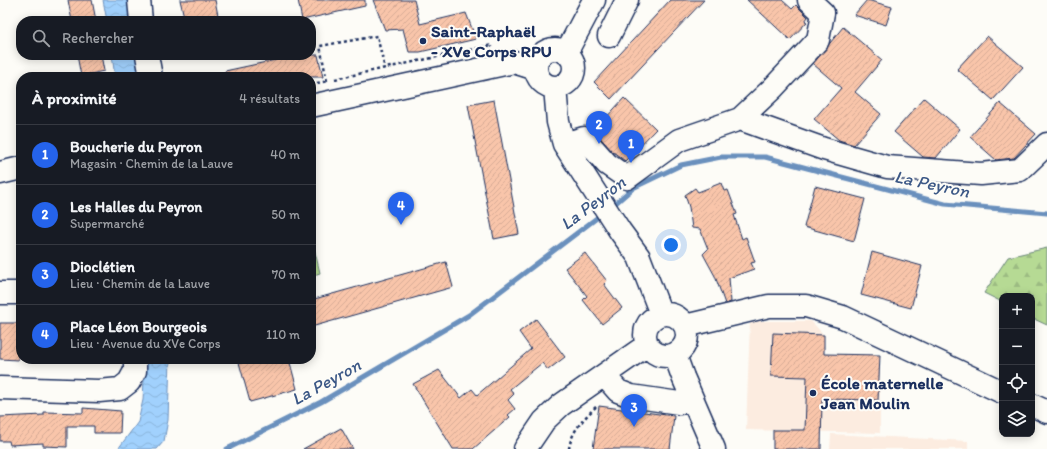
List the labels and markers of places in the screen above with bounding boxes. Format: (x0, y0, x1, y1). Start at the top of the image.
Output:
place label: Saint-Raphaël - XVe Corps RPU (431, 21, 552, 62)
marker: Saint-Raphaël - XVe Corps RPU (418, 36, 428, 46)
pin: 2 (586, 111, 612, 144)
pin: 1 (618, 130, 644, 163)
pin: 4 (388, 192, 414, 225)
place label: École maternelle Jean Moulin (820, 373, 943, 413)
marker: École maternelle Jean Moulin (808, 388, 818, 398)
pin: 3 (621, 394, 647, 427)

